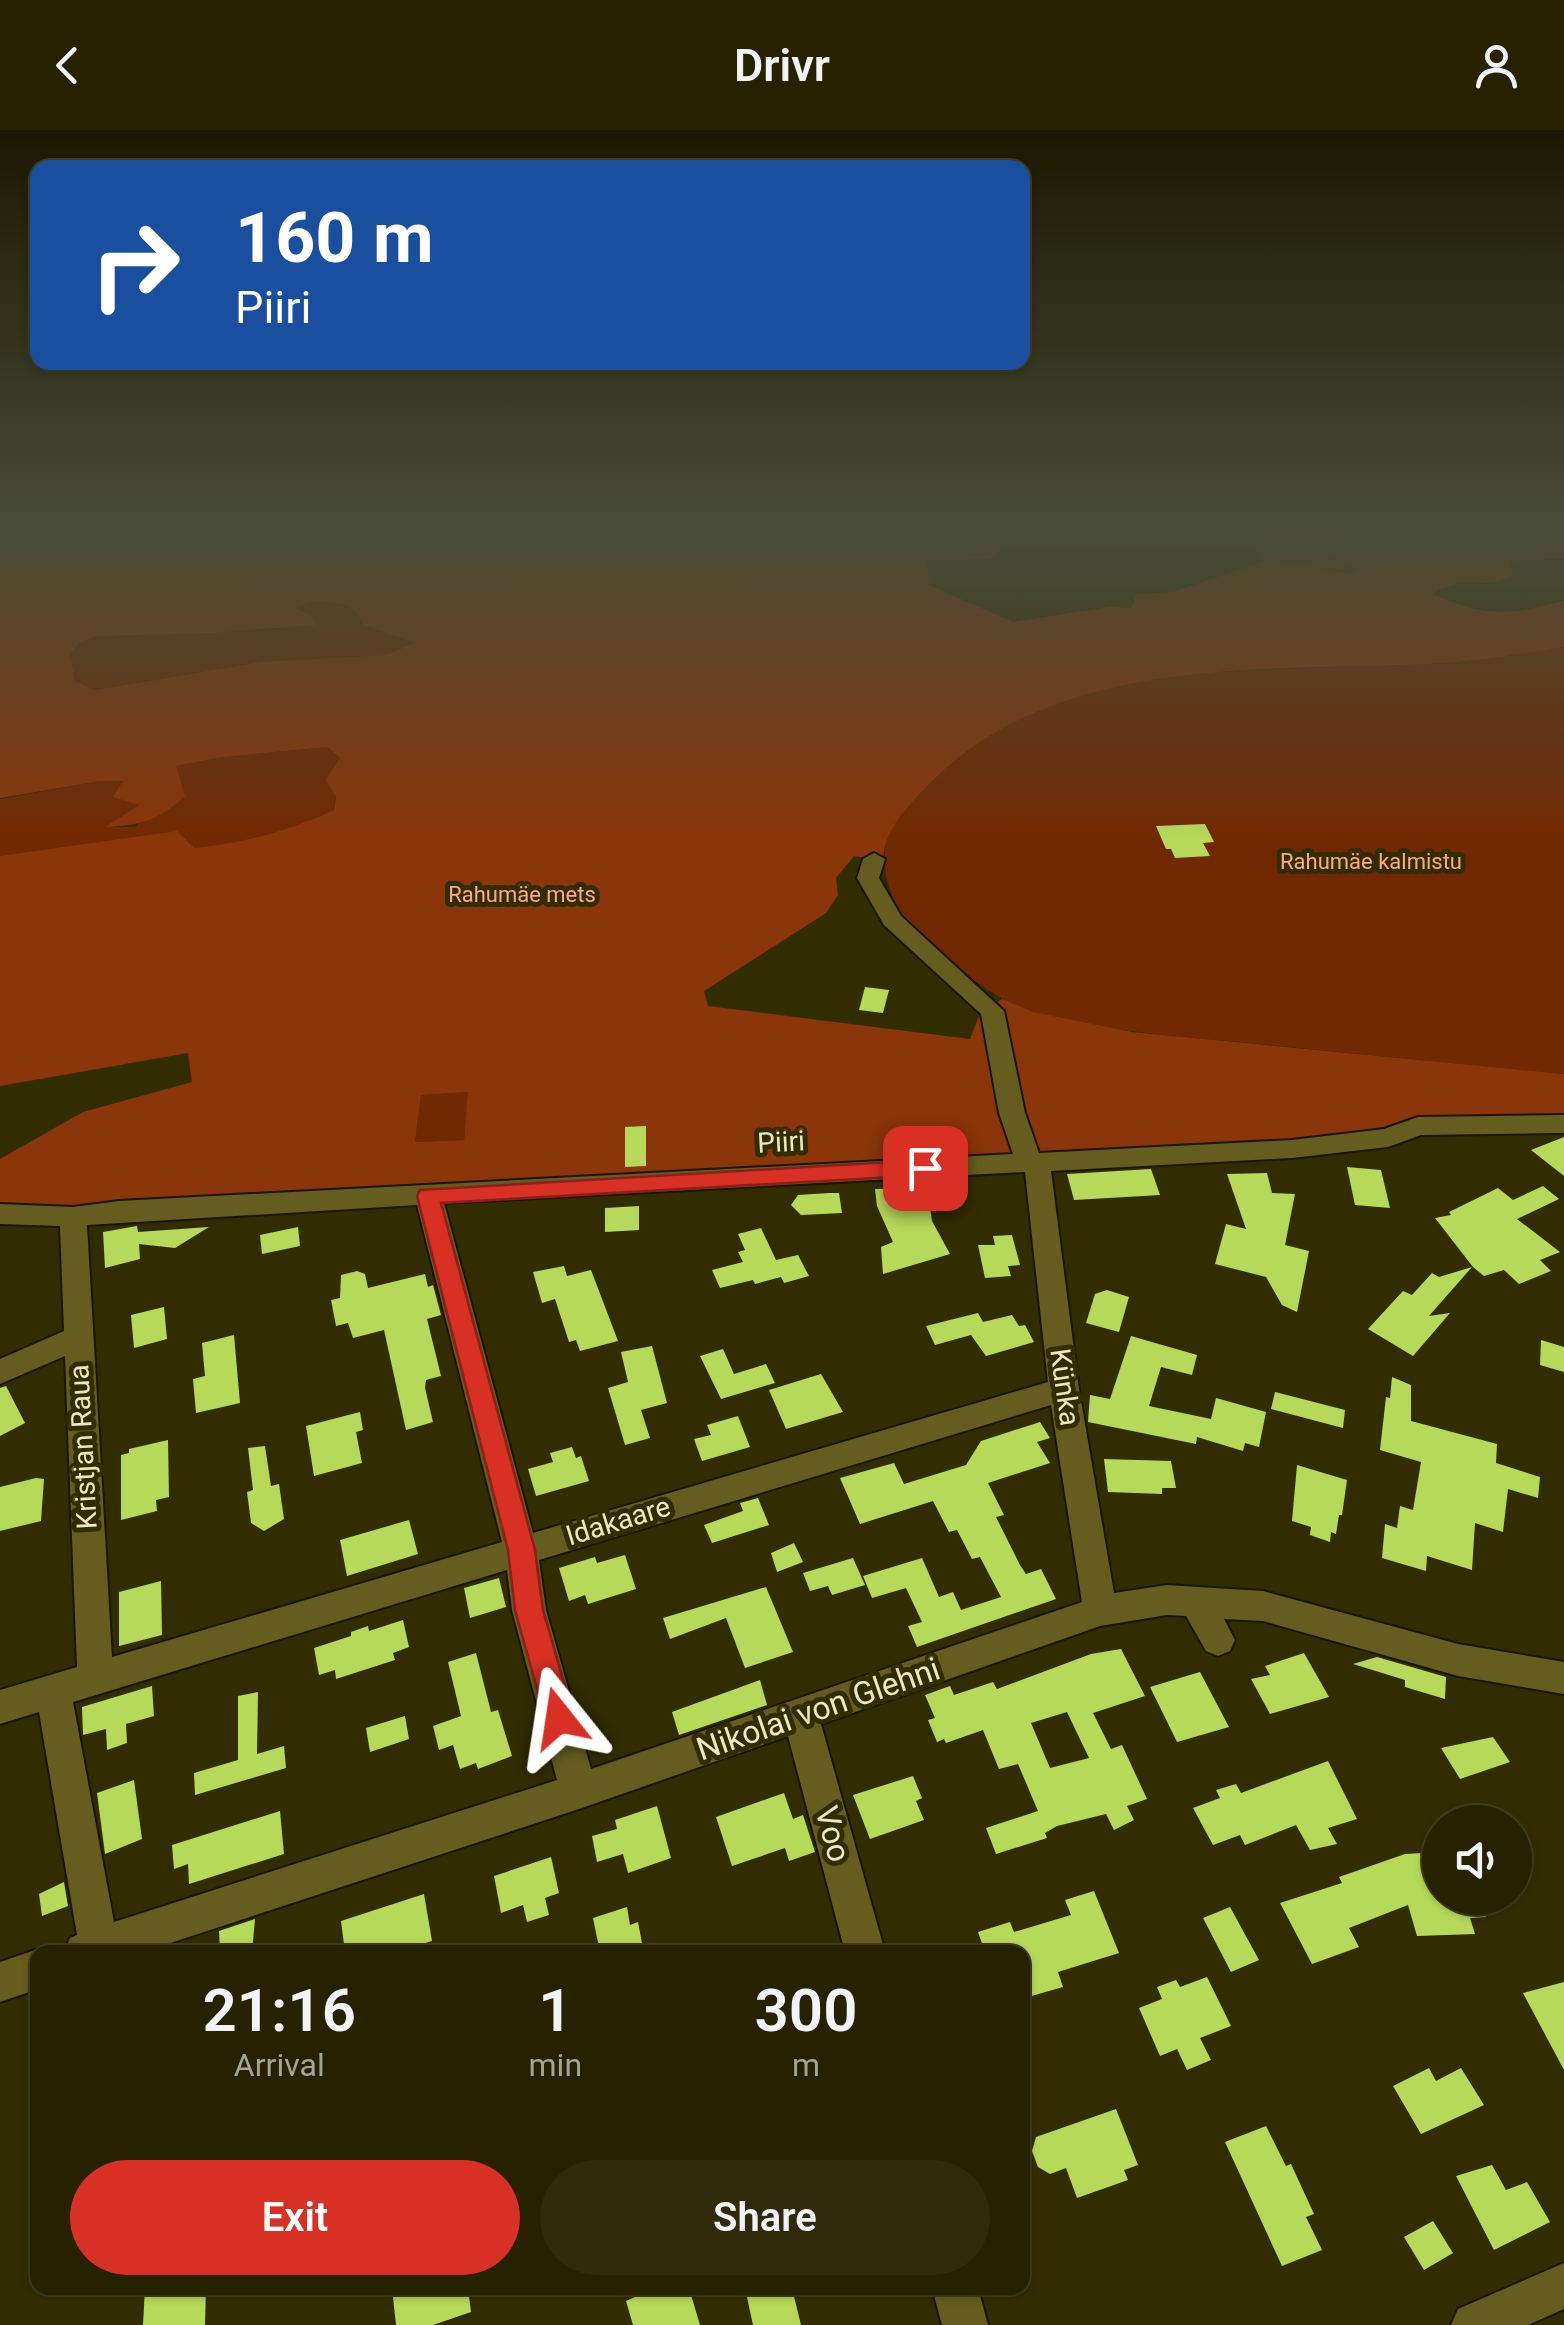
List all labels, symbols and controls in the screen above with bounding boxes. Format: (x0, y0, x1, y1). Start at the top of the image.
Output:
icon: back (40, 38, 95, 93)
icon: person (1469, 38, 1524, 93)
text: Drivr (734, 39, 830, 92)
text: 160 m (235, 197, 434, 279)
icon: right (70, 200, 200, 330)
text: Piiri (235, 281, 311, 334)
park label: Rahumäe kalmistu (1280, 849, 1462, 874)
park label: Rahumäe mets (448, 882, 596, 907)
street label: Piiri (756, 1124, 806, 1160)
pin (883, 1126, 968, 1211)
icon: arrive (898, 1141, 953, 1196)
street label: Künka (1043, 1346, 1087, 1428)
street label: Kristjan Raua (62, 1364, 104, 1530)
street label: Idakaare (562, 1490, 674, 1552)
street label: Nikolai von Glehni (691, 1650, 945, 1768)
position arrow (507, 1666, 611, 1770)
street label: Voo (807, 1802, 859, 1866)
map controls (1422, 1805, 1532, 1915)
button: sound (1422, 1805, 1532, 1915)
text: 21:16 (203, 1975, 356, 2046)
text: 1 (538, 1975, 572, 2046)
text: 300 (755, 1975, 857, 2046)
text: Arrival (234, 2046, 325, 2084)
text: min (529, 2046, 582, 2084)
text: m (792, 2046, 820, 2084)
button: Exit (70, 2160, 520, 2275)
button: Share (540, 2160, 990, 2275)

